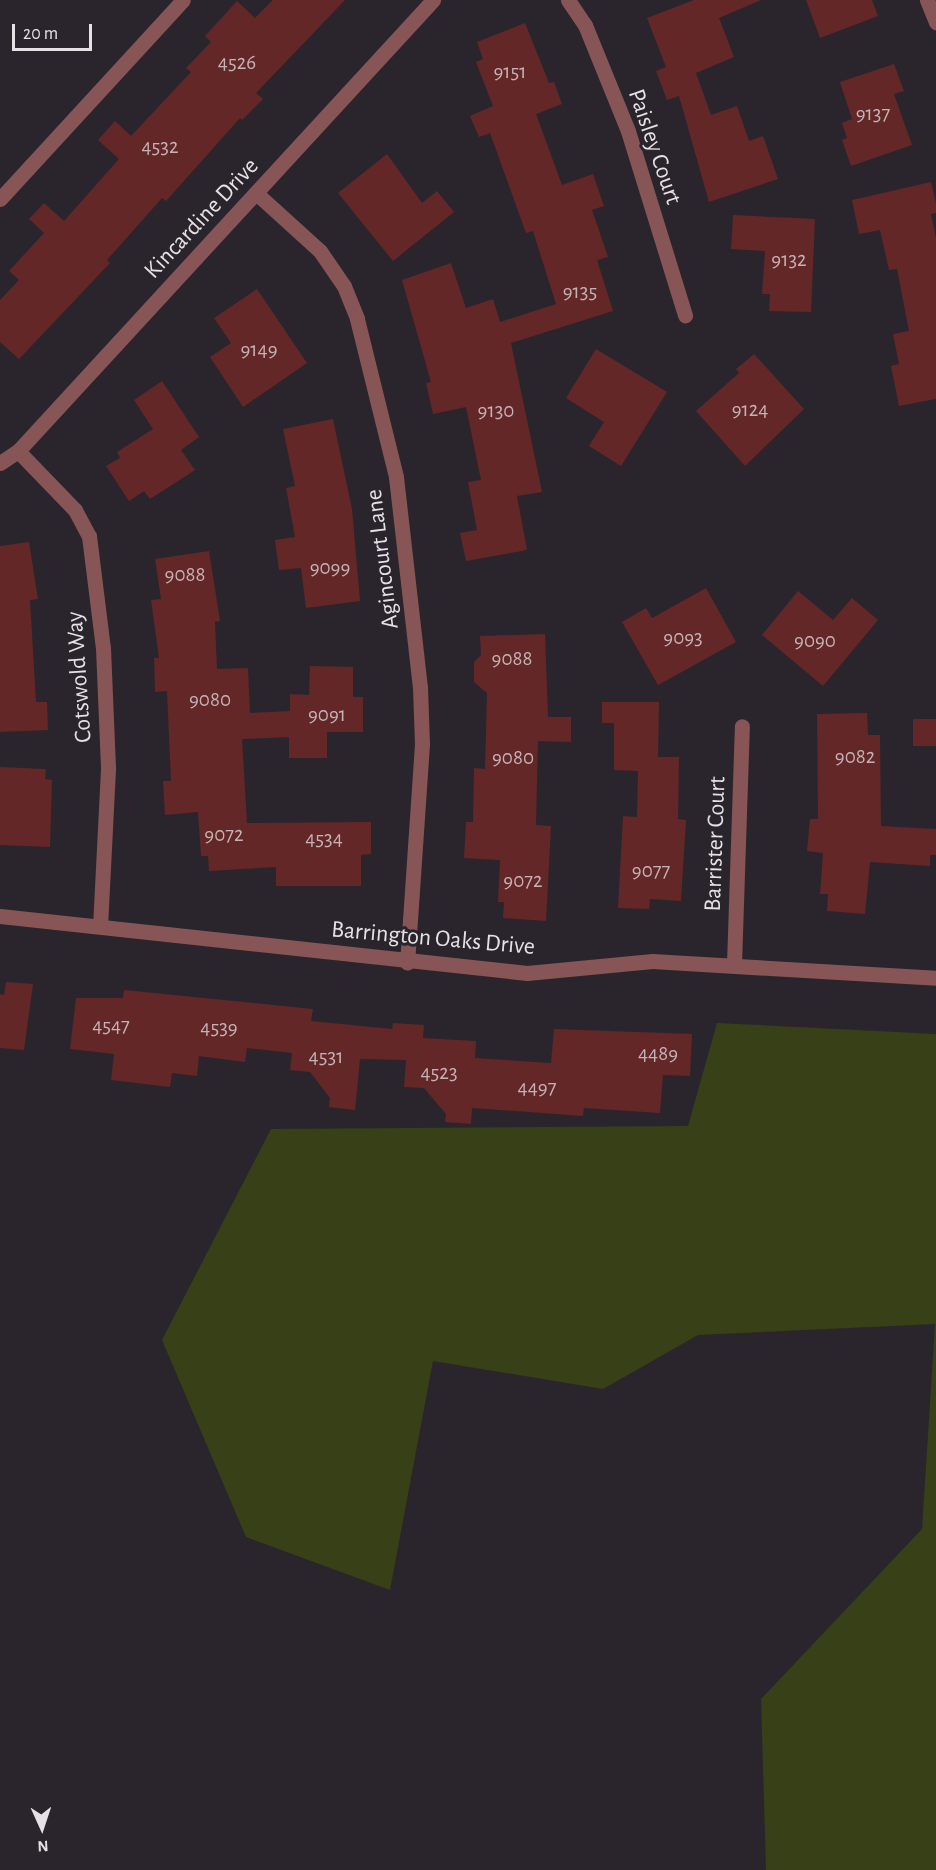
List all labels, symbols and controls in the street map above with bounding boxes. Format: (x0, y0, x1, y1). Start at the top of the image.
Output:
scale bar (15, 12, 94, 50)
text: 20 m (23, 25, 58, 43)
house number: 4526 (218, 50, 256, 76)
house number: 9151 (493, 59, 527, 85)
street label: Paisley Court (621, 86, 687, 208)
house number: 9137 (856, 101, 890, 127)
house number: 4532 (141, 134, 179, 160)
street label: Kincardine Drive (139, 153, 265, 285)
house number: 9132 (771, 247, 807, 273)
house number: 9135 (563, 279, 597, 305)
house number: 9149 (240, 337, 278, 363)
house number: 9124 (732, 397, 768, 423)
house number: 9130 (478, 398, 514, 424)
street label: Agincourt Lane (360, 488, 406, 630)
house number: 9099 (310, 555, 350, 581)
house number: 9088 (165, 562, 205, 588)
street label: Cotswold Way (61, 610, 99, 744)
house number: 9093 (663, 625, 703, 651)
house number: 9090 (794, 628, 836, 654)
house number: 9088 (492, 646, 532, 672)
house number: 9080 (189, 687, 231, 713)
house number: 9091 (308, 702, 346, 728)
house number: 9082 (835, 744, 875, 770)
house number: 9080 (492, 745, 534, 771)
street label: Barrister Court (699, 776, 733, 912)
house number: 9072 (204, 822, 244, 848)
house number: 4534 (305, 826, 343, 852)
house number: 9077 (632, 858, 670, 884)
house number: 9072 (503, 868, 543, 894)
street label: Barrington Oaks Drive (330, 916, 536, 962)
house number: 4547 (92, 1013, 130, 1039)
house number: 4539 (200, 1015, 238, 1041)
house number: 4489 (638, 1041, 678, 1067)
house number: 4531 (309, 1044, 343, 1070)
house number: 4523 (420, 1060, 458, 1086)
house number: 4497 (518, 1075, 556, 1101)
north arrow (12, 1798, 72, 1858)
text: N (37, 1838, 49, 1854)

